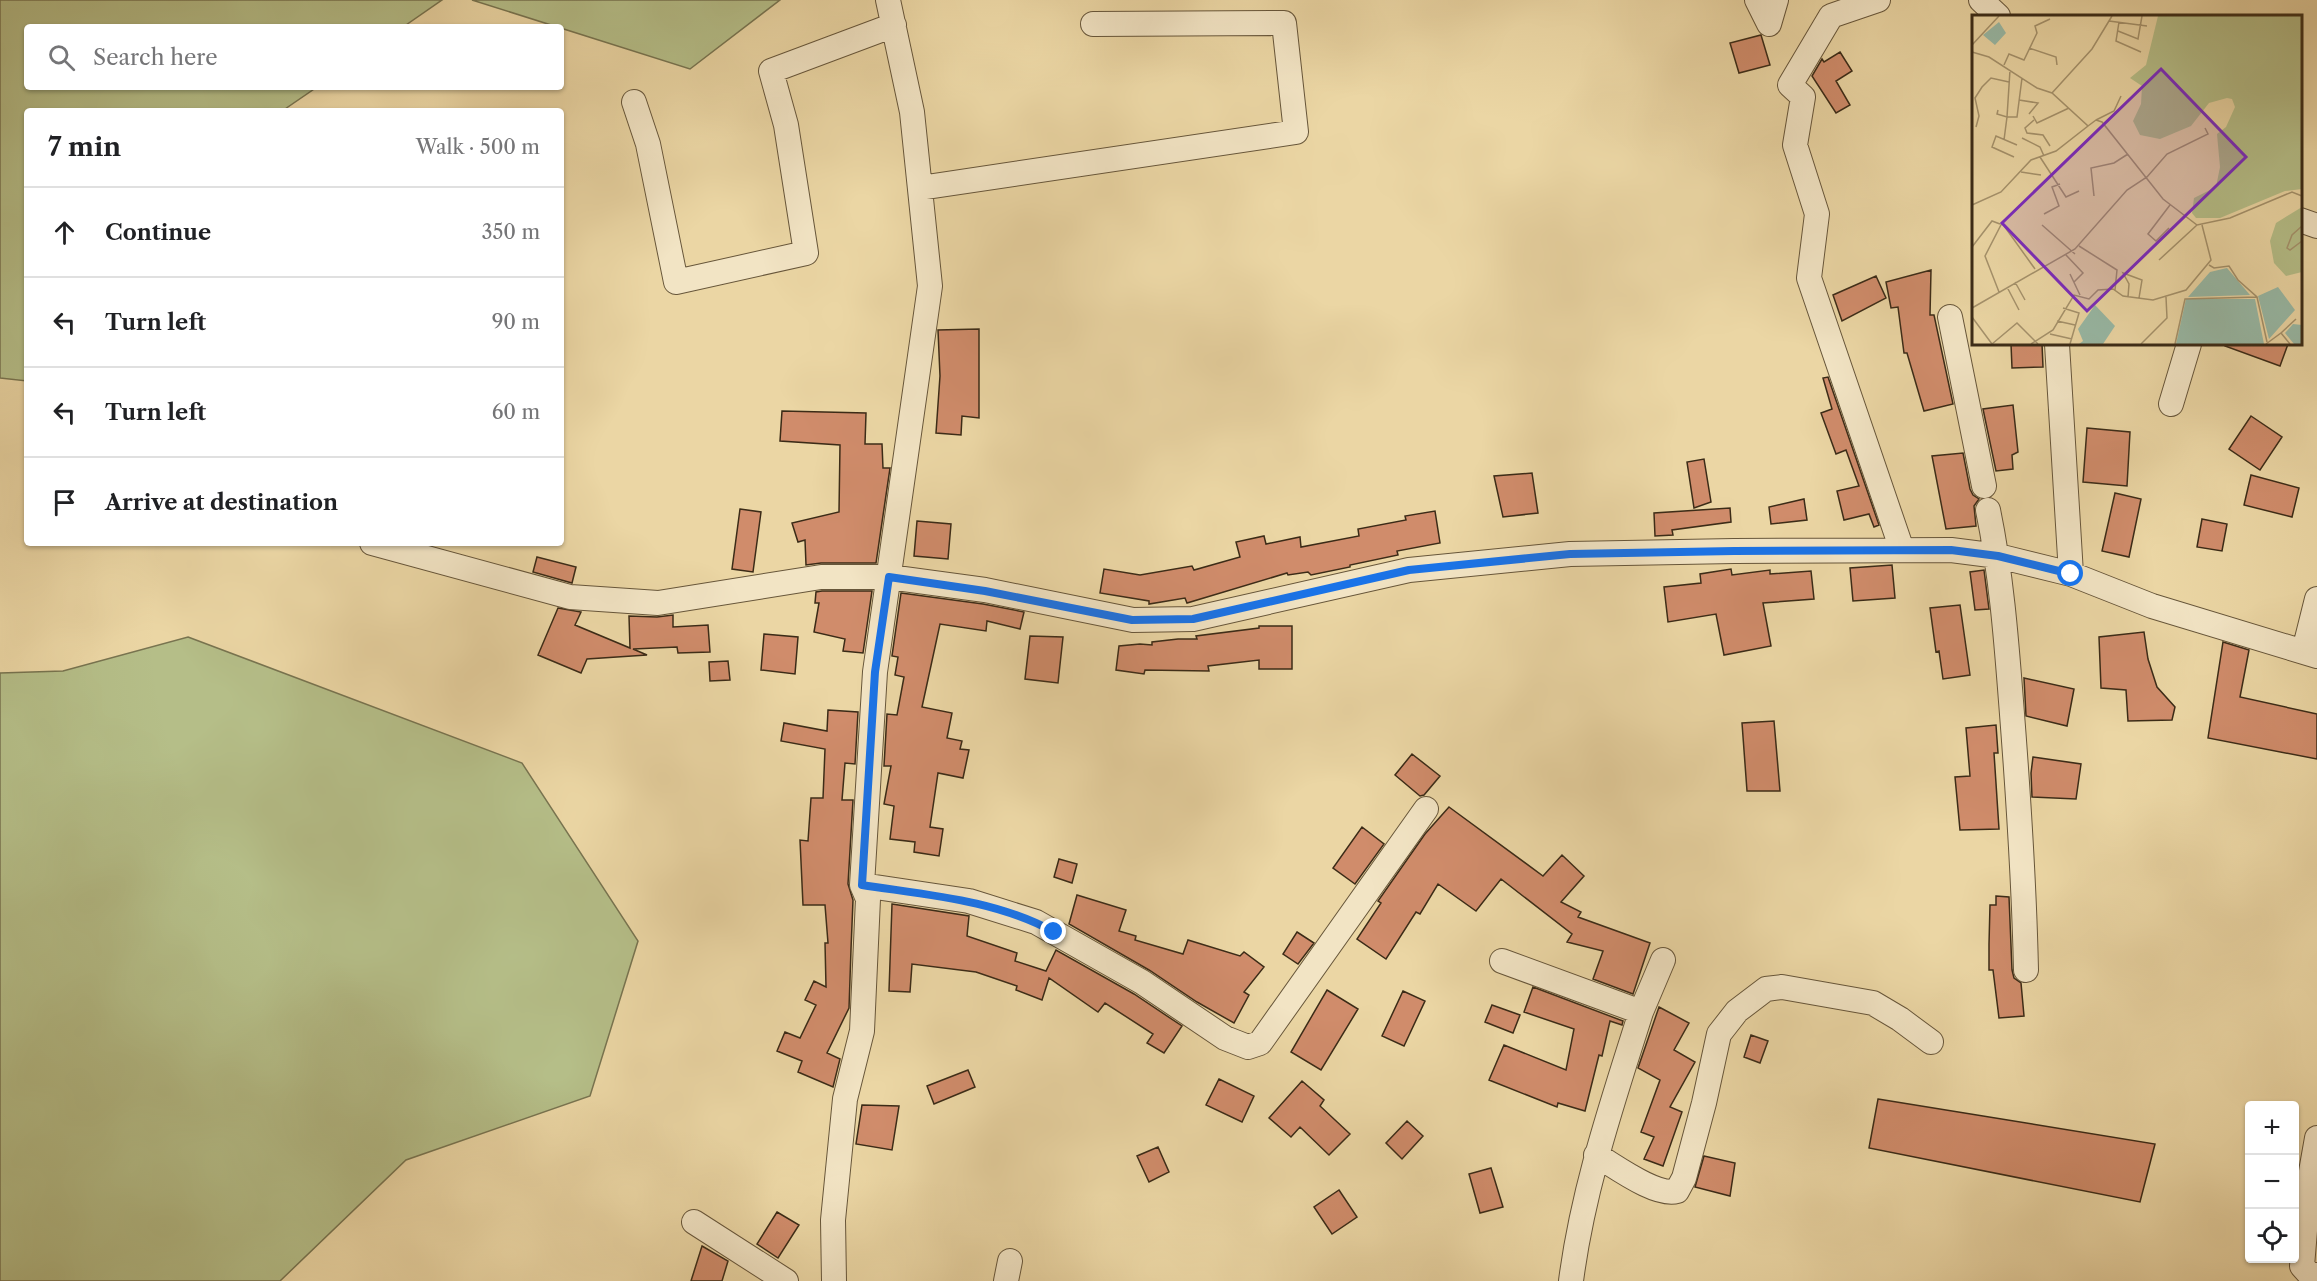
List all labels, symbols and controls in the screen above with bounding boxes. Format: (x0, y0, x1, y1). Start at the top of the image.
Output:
inset map (1972, 15, 2302, 345)
search box (24, 24, 564, 90)
icon: search (45, 41, 78, 74)
text: Search here (93, 44, 218, 71)
text: 7 min (48, 131, 121, 163)
text: Walk · 500 m (416, 135, 540, 159)
icon: ahead (48, 216, 81, 249)
text: Continue (105, 219, 211, 246)
text: 350 m (482, 220, 540, 244)
icon: left (48, 306, 81, 339)
text: Turn left (105, 309, 206, 336)
text: 90 m (492, 310, 540, 334)
icon: left (48, 396, 81, 429)
text: Turn left (105, 399, 206, 426)
text: 60 m (492, 400, 540, 424)
icon: arrive (48, 486, 81, 519)
text: Arrive at destination (105, 489, 338, 516)
route start (2057, 560, 2083, 586)
route end (1040, 918, 1066, 944)
map controls (2245, 1101, 2299, 1263)
button: + (2245, 1101, 2299, 1155)
button: − (2245, 1155, 2299, 1209)
button: locate (2245, 1209, 2299, 1263)

